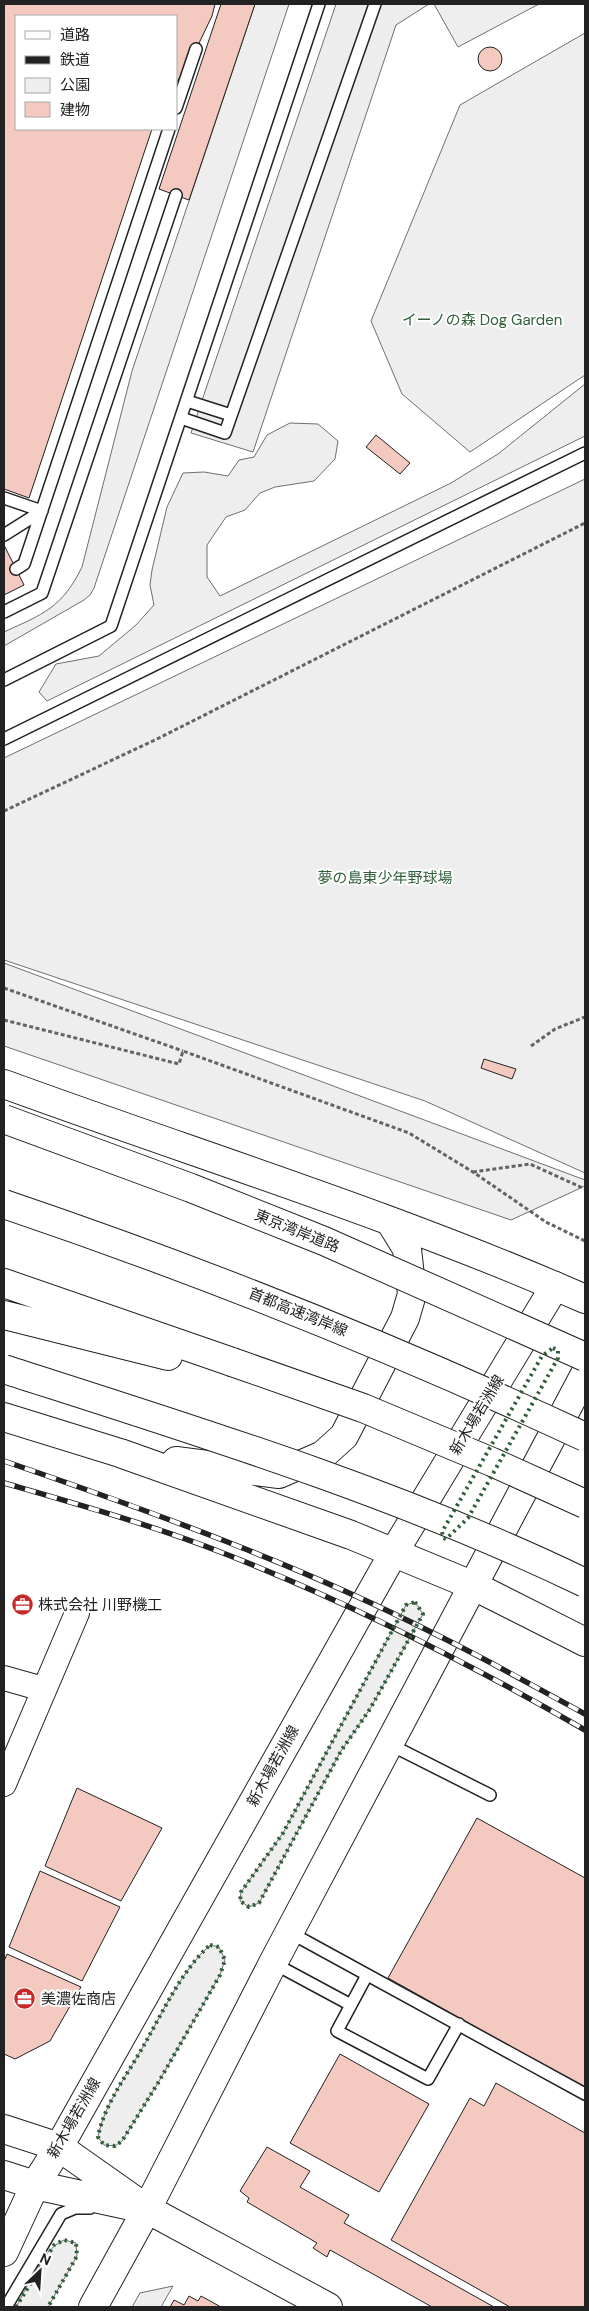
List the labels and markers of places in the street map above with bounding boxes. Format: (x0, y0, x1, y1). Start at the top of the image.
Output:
office icon: 株式会社 川野機工 (10, 1593, 34, 1617)
place label: 株式会社 川野機工 (38, 1595, 162, 1615)
office icon: 美濃佐商店 (13, 1987, 37, 2011)
place label: 美濃佐商店 (41, 1989, 116, 2009)

